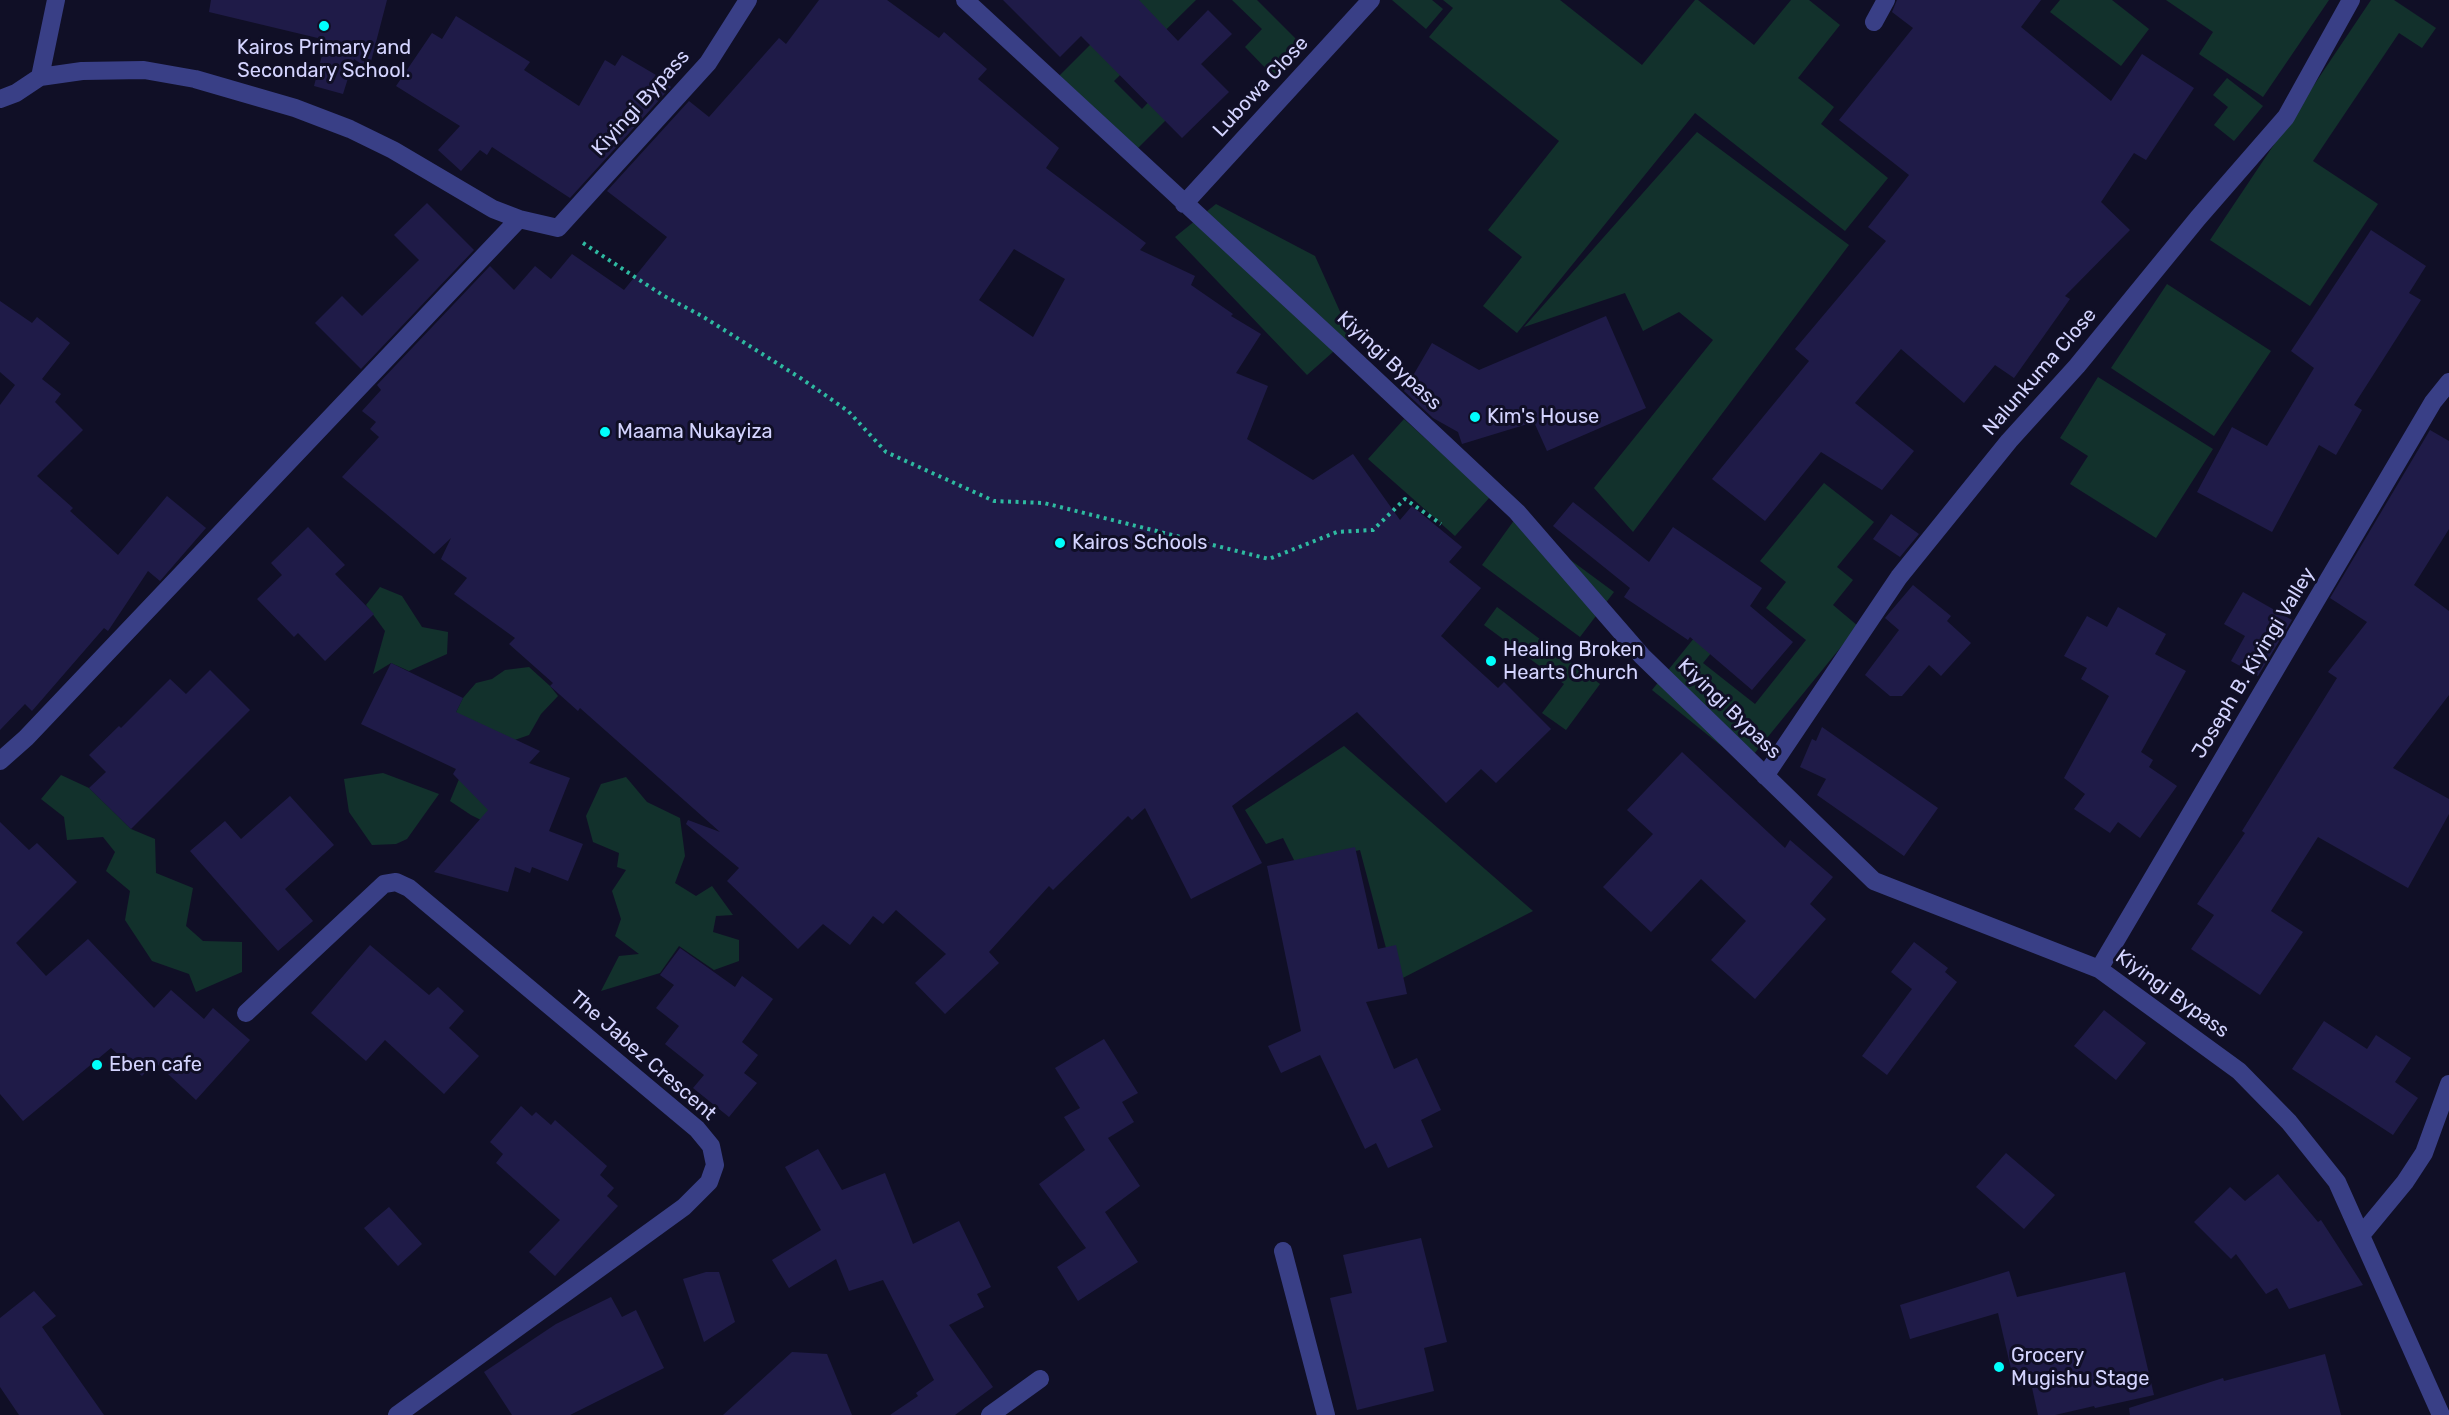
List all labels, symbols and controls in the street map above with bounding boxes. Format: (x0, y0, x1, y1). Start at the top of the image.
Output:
marker: Kairos Primary and Secondary School. (317, 19, 331, 33)
street label: Lubowa Close (1208, 32, 1314, 142)
place label: Kairos Primary and Secondary School. (237, 36, 411, 83)
street label: Kiyingi Bypass (587, 45, 695, 161)
street label: Nalunkuma Close (1978, 303, 2102, 441)
street label: Kiyingi Bypass (1332, 306, 1446, 416)
place label: Kim's House (1487, 405, 1599, 429)
marker: Kim's House (1468, 410, 1482, 424)
place label: Maama Nukayiza (617, 420, 773, 444)
marker: Maama Nukayiza (598, 425, 612, 439)
place label: Kairos Schools (1072, 531, 1207, 555)
marker: Kairos Schools (1053, 536, 1067, 550)
street label: Joseph B. Kiyingi Valley (2187, 563, 2321, 763)
place label: Healing Broken Hearts Church (1503, 638, 1644, 685)
marker: Healing Broken Hearts Church (1484, 654, 1498, 668)
street label: Kiyingi Bypass (1672, 654, 1786, 764)
street label: Kiyingi Bypass (2111, 945, 2233, 1043)
street label: The Jabez Crescent (565, 986, 721, 1126)
place label: Eben cafe (109, 1053, 202, 1077)
marker: Eben cafe (90, 1058, 104, 1072)
place label: Grocery Mugishu Stage (2011, 1344, 2149, 1391)
marker: Grocery Mugishu Stage (1992, 1360, 2006, 1374)

